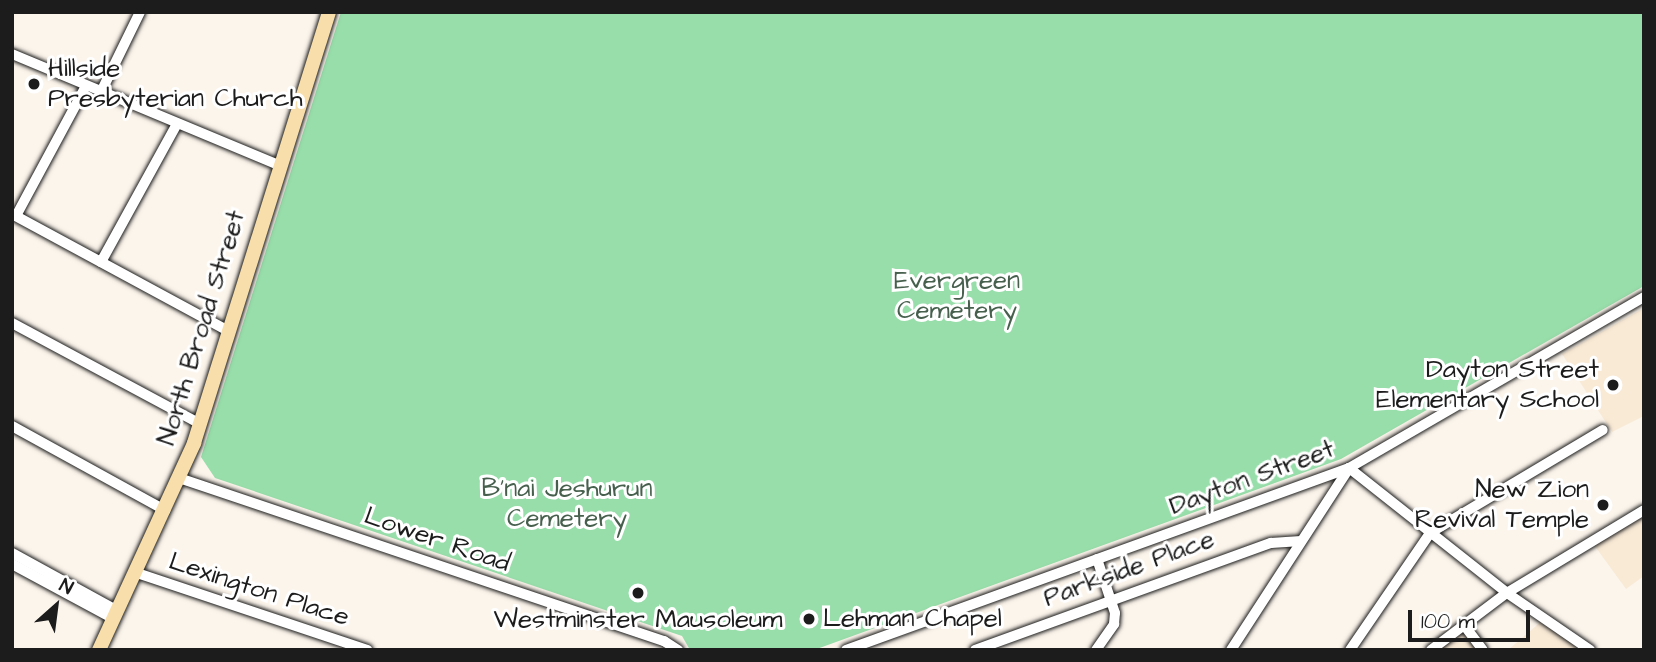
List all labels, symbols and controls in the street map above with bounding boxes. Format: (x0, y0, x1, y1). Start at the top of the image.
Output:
place label: Hillside Presbyterian Church (48, 53, 303, 114)
marker: Hillside Presbyterian Church (26, 76, 42, 92)
street label: North Broad Street (151, 207, 253, 449)
park label: Evergreen Cemetery (894, 265, 1020, 326)
place label: Dayton Street Elementary School (1376, 354, 1599, 416)
marker: Dayton Street Elementary School (1605, 377, 1621, 393)
street label: Dayton Street (1165, 434, 1339, 522)
park label: B'nai Jeshurun Cemetery (482, 473, 652, 534)
place label: New Zion Revival Temple (1415, 474, 1589, 536)
marker: New Zion Revival Temple (1595, 497, 1611, 513)
street label: Lower Road (360, 500, 514, 580)
street label: Parkside Place (1039, 524, 1219, 614)
street label: Lexington Place (165, 546, 353, 634)
north arrow (21, 571, 91, 641)
text: N (54, 572, 78, 602)
marker: Westminster Mausoleum (630, 585, 646, 601)
scale bar (1411, 596, 1534, 640)
place label: Lehman Chapel (823, 603, 1002, 635)
place label: Westminster Mausoleum (494, 604, 782, 636)
text: 100 m (1421, 607, 1475, 636)
marker: Lehman Chapel (801, 611, 817, 627)

